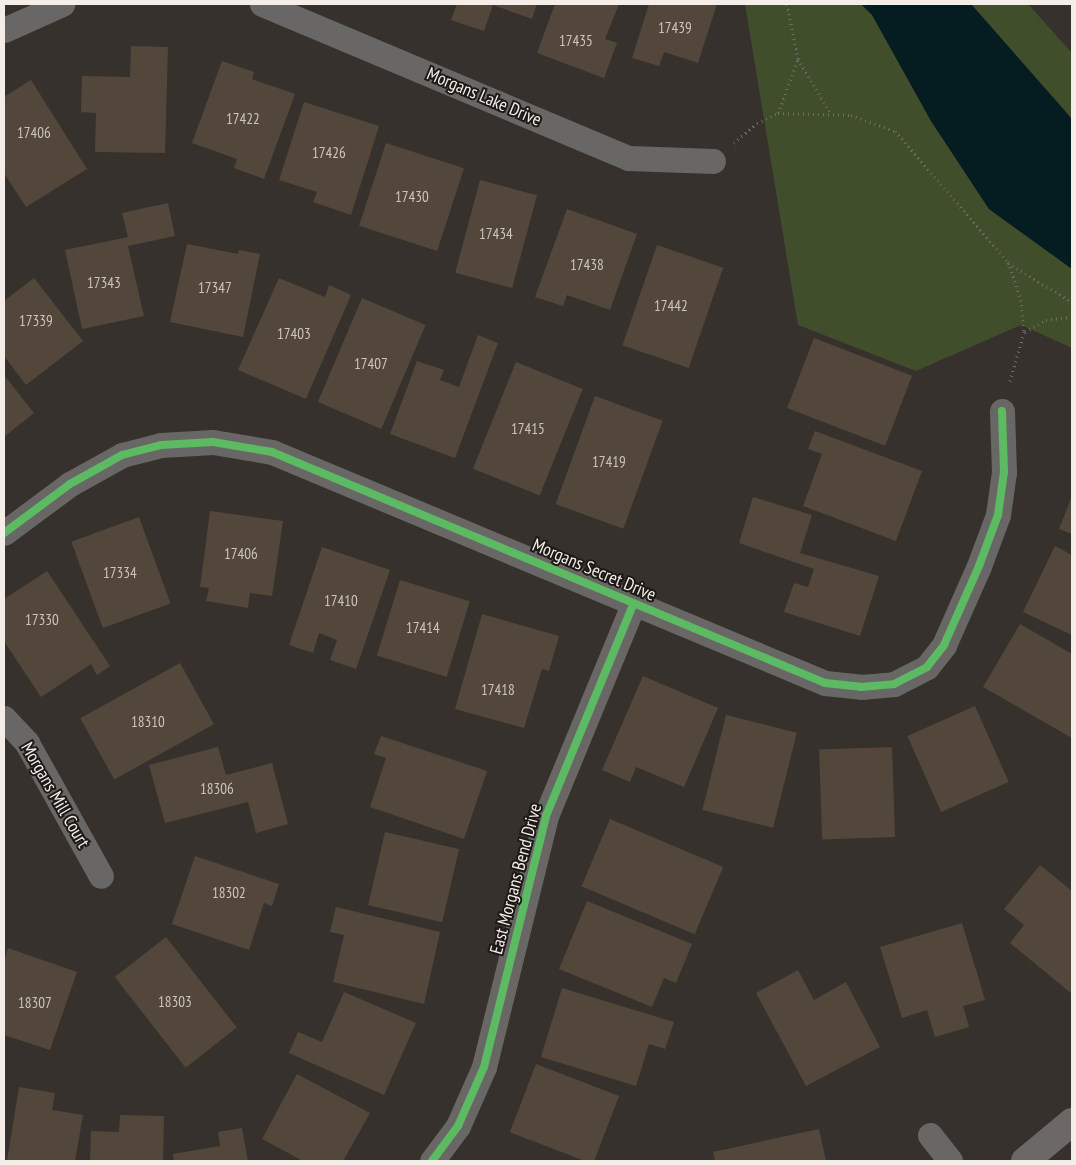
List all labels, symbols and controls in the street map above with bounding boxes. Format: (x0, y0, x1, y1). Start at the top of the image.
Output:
house number: 17439 (658, 19, 692, 37)
house number: 17435 (559, 32, 593, 50)
street label: Morgans Lake Drive (424, 63, 544, 131)
house number: 17422 (226, 110, 260, 128)
house number: 17406 (17, 124, 51, 142)
house number: 17426 (312, 144, 346, 162)
house number: 17430 (395, 188, 429, 206)
house number: 17434 (479, 225, 513, 243)
house number: 17438 (570, 256, 604, 274)
house number: 17343 (87, 274, 121, 292)
house number: 17347 (198, 279, 232, 297)
house number: 17442 (654, 297, 688, 315)
house number: 17339 (19, 312, 53, 330)
house number: 17403 (277, 325, 311, 343)
house number: 17407 (354, 355, 388, 373)
house number: 17415 (511, 420, 545, 438)
house number: 17419 (592, 453, 626, 471)
street label: Morgans Secret Drive (529, 534, 659, 606)
house number: 17406 (224, 545, 258, 563)
house number: 17334 (103, 564, 137, 582)
house number: 17410 (324, 592, 358, 610)
house number: 17330 (25, 611, 59, 629)
house number: 17414 (406, 619, 440, 637)
house number: 17418 (481, 681, 515, 699)
house number: 18310 (131, 713, 165, 731)
street label: Morgans Mill Court (16, 738, 94, 852)
house number: 18306 (200, 780, 234, 798)
street label: East Morgans Bend Drive (486, 801, 546, 957)
house number: 18302 (212, 884, 246, 902)
house number: 18303 (158, 993, 192, 1011)
house number: 18307 (18, 994, 52, 1012)

